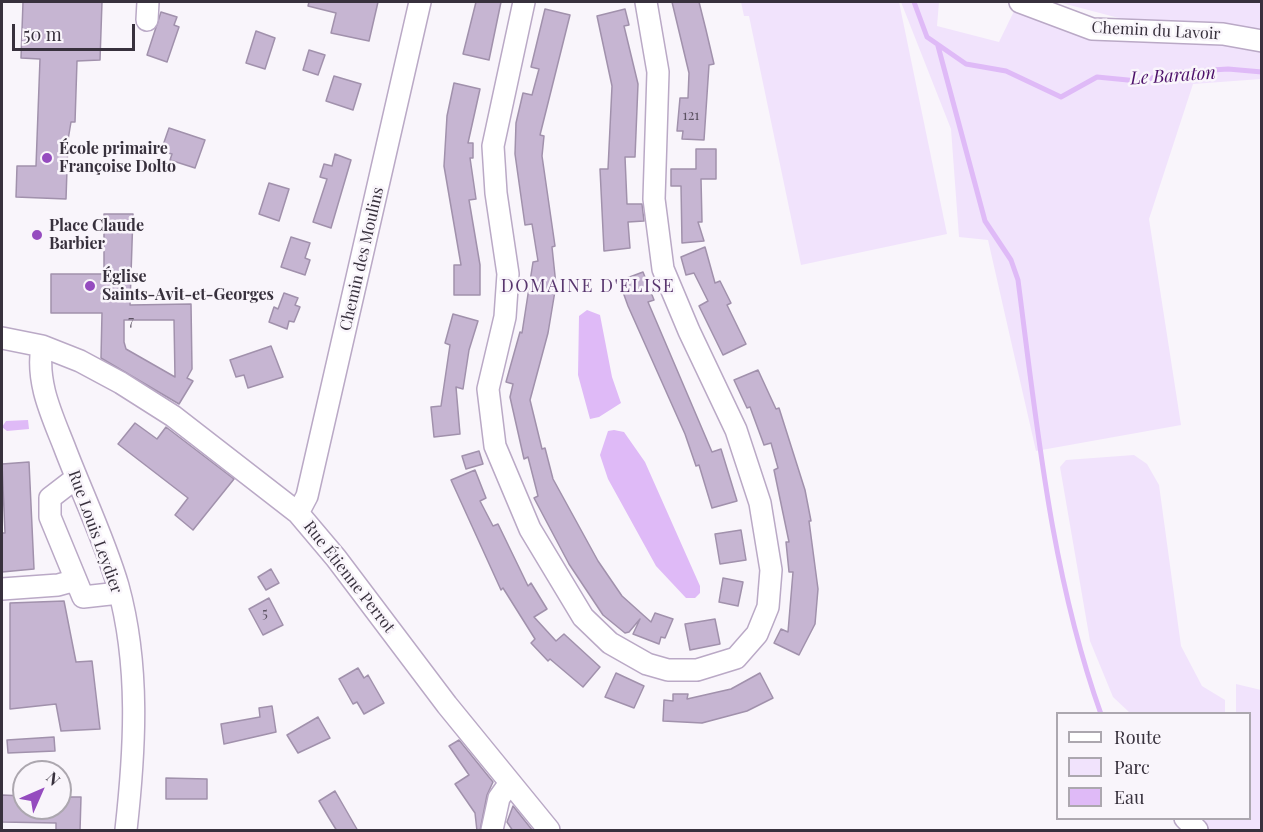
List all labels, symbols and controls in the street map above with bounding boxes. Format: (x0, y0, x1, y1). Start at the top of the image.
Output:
scale bar (15, 12, 138, 50)
street label: Chemin du Lavoir (1091, 18, 1221, 44)
text: 50 m (23, 22, 62, 46)
water label: Le Baraton (1130, 62, 1216, 90)
house number: 121 (682, 108, 700, 124)
place label: École primaire Françoise Dolto (59, 139, 176, 177)
marker: École primaire Françoise Dolto (40, 151, 54, 165)
street label: Chemin des Moulins (336, 185, 388, 333)
place label: Place Claude Barbier (49, 216, 144, 254)
marker: Place Claude Barbier (30, 228, 44, 242)
place label: Église Saints-Avit-et-Georges (102, 267, 274, 305)
district label: DOMAINE D'ELISE (501, 275, 675, 297)
marker: Église Saints-Avit-et-Georges (83, 279, 97, 293)
house number: 7 (128, 314, 134, 330)
street label: Rue Louis Leydier (64, 468, 126, 596)
street label: Rue Étienne Perrot (299, 517, 399, 637)
house number: 5 (262, 606, 268, 622)
legend (1056, 712, 1251, 820)
text: Route (1114, 725, 1161, 749)
text: Parc (1114, 755, 1150, 779)
north arrow (12, 760, 72, 820)
text: N (42, 767, 65, 790)
text: Eau (1114, 785, 1144, 809)

